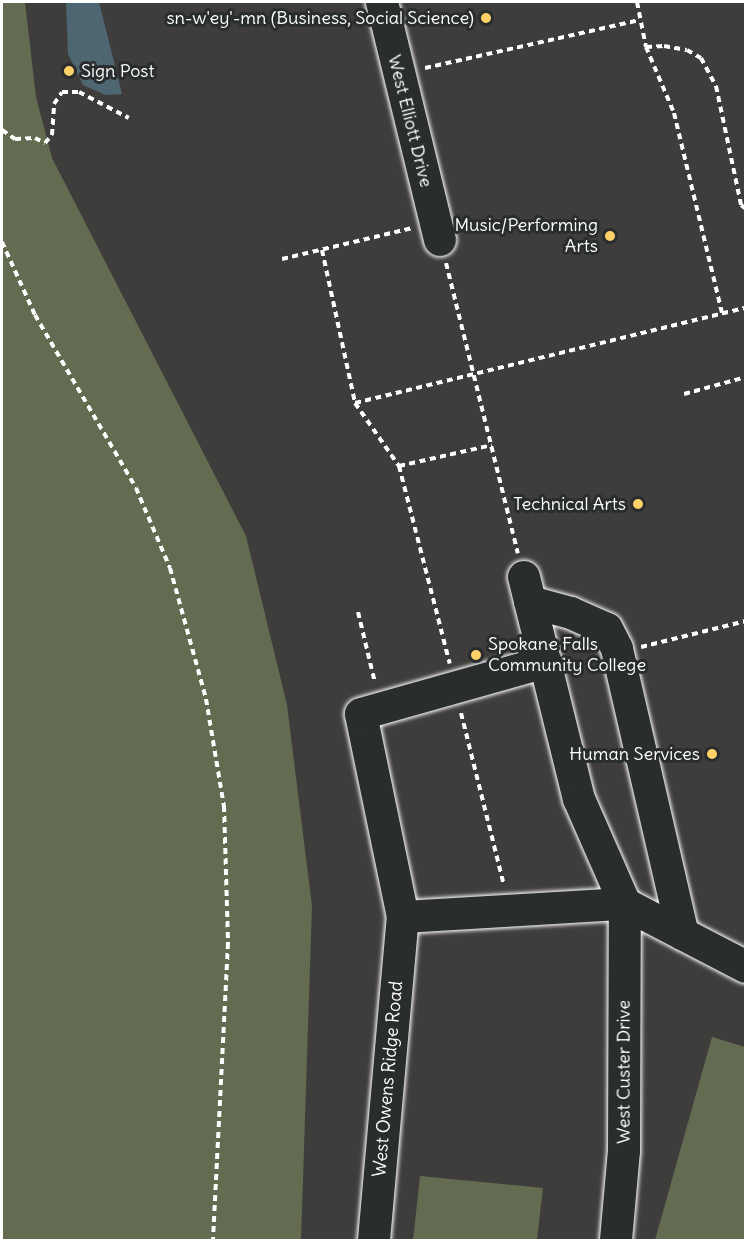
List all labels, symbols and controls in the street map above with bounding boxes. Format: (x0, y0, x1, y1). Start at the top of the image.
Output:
place label: sn-w'ey'-mn (Business, Social Science) (166, 7, 474, 29)
marker: sn-w'ey'-mn (Business, Social Science) (479, 11, 493, 25)
street label: West Elliott Drive (383, 53, 437, 189)
place label: Sign Post (81, 60, 155, 82)
marker: Sign Post (62, 64, 76, 78)
place label: Music/Performing Arts (454, 215, 598, 258)
marker: Music/Performing Arts (603, 229, 617, 243)
place label: Technical Arts (513, 493, 626, 515)
marker: Technical Arts (631, 497, 645, 511)
place label: Spokane Falls Community College (488, 634, 646, 676)
marker: Spokane Falls Community College (469, 648, 483, 662)
place label: Human Services (569, 743, 700, 765)
marker: Human Services (705, 747, 719, 761)
street label: West Owens Ridge Road (369, 980, 407, 1178)
street label: West Custer Drive (613, 1000, 635, 1144)

